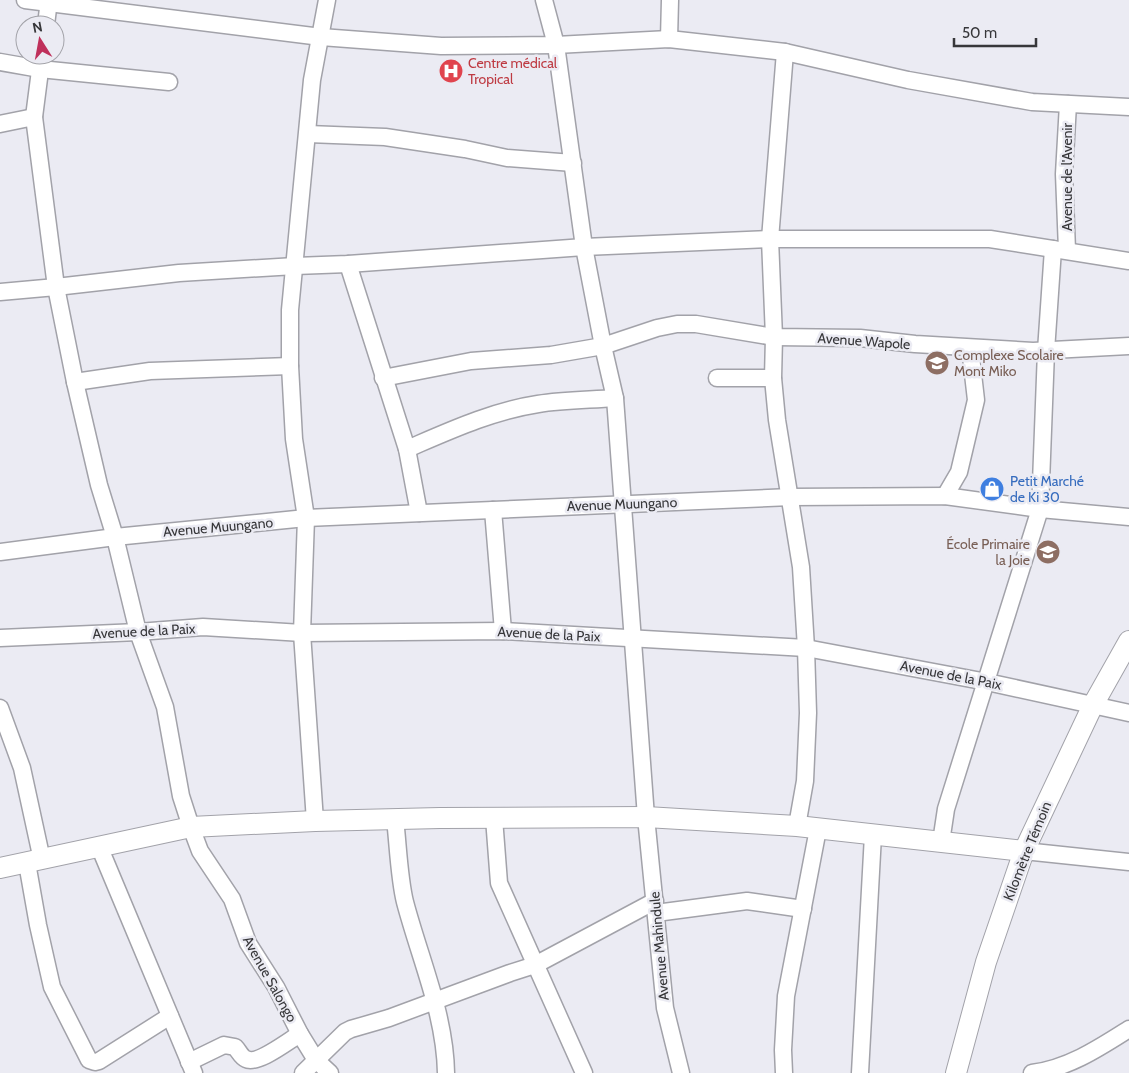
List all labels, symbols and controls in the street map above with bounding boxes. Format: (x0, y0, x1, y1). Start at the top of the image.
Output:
north arrow (15, 15, 65, 65)
scale bar (954, 15, 1036, 47)
text: N (31, 17, 44, 37)
text: 50 m (962, 24, 997, 42)
place label: Centre médical Tropical (468, 54, 558, 88)
hospital icon: Centre médical Tropical (438, 58, 464, 84)
street label: Avenue de l'Avenir (1058, 122, 1076, 231)
street label: Avenue Wapole (817, 329, 911, 353)
place label: Complexe Scolaire Mont Miko (954, 346, 1064, 380)
school or university icon: Complexe Scolaire Mont Miko (924, 350, 950, 376)
place label: Petit Marché de Ki 30 (1010, 472, 1084, 506)
shop icon: Petit Marché de Ki 30 (979, 476, 1005, 502)
street label: Avenue Muungano (566, 493, 678, 515)
street label: Avenue Muungano (162, 513, 274, 541)
place label: École Primaire la Joie (946, 535, 1030, 569)
school or university icon: École Primaire la Joie (1035, 539, 1061, 565)
street label: Avenue de la Paix (92, 619, 196, 643)
street label: Avenue de la Paix (497, 622, 601, 646)
street label: Avenue de la Paix (899, 656, 1004, 694)
street label: Kilomètre Témoin (999, 799, 1055, 903)
street label: Avenue Mahindule (645, 891, 673, 1001)
street label: Avenue Salongo (239, 933, 301, 1026)

